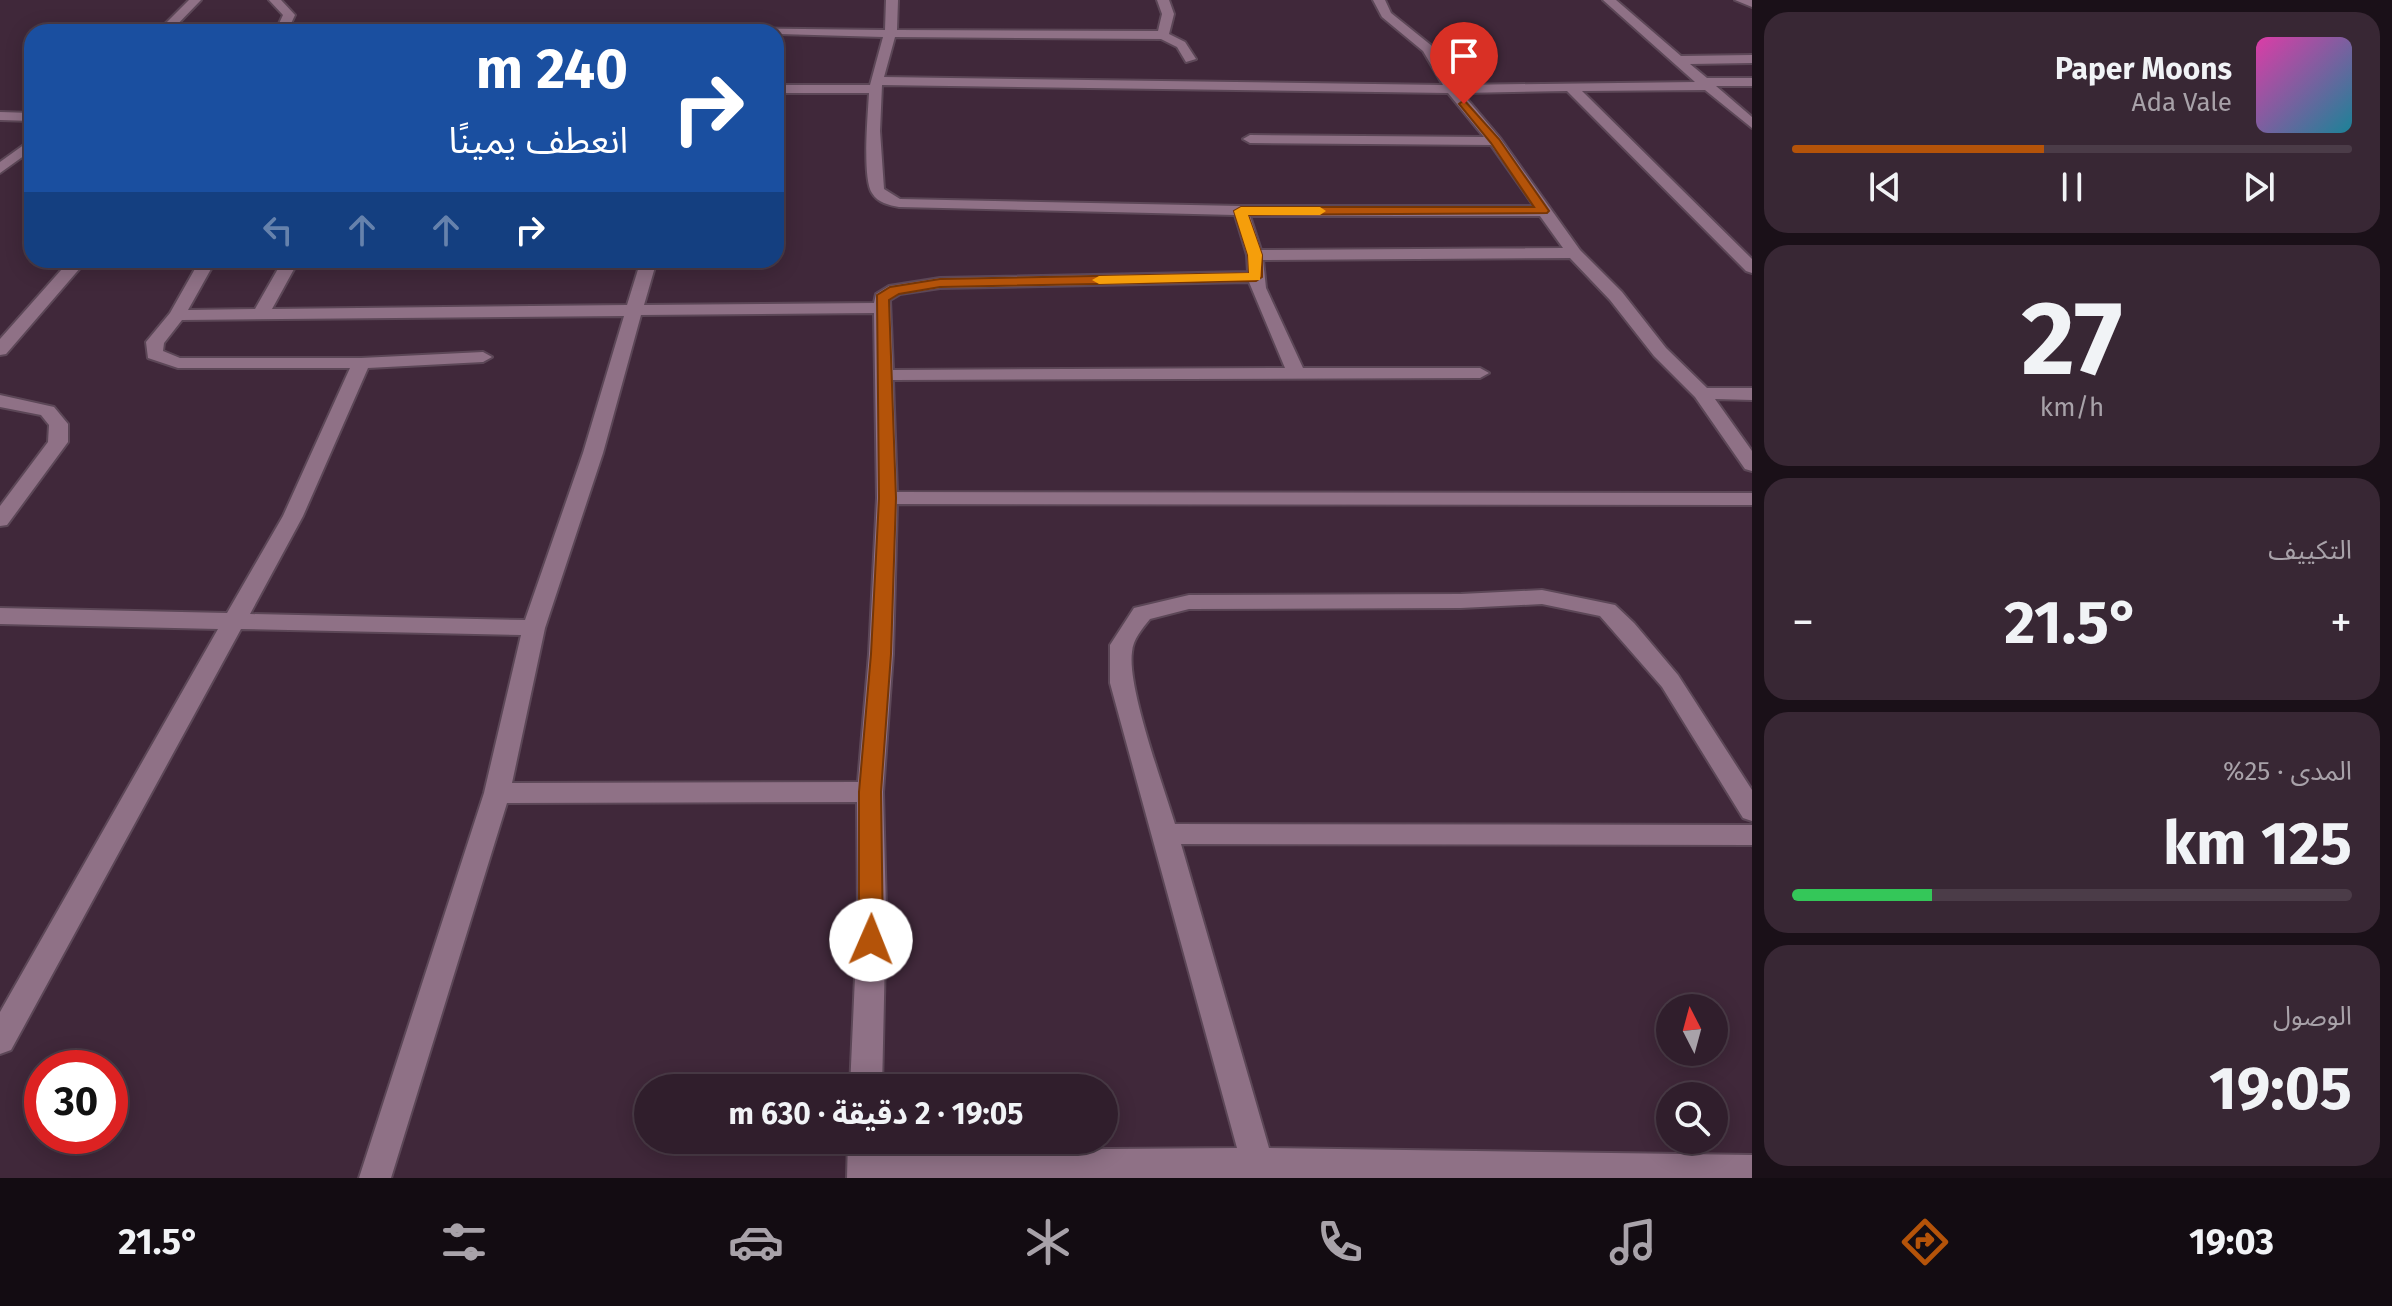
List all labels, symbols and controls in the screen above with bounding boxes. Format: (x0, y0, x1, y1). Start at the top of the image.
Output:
pin (1430, 22, 1498, 104)
icon: arrive (1442, 34, 1486, 78)
text: 240 m (476, 36, 628, 103)
text: Paper Moons (2055, 51, 2232, 87)
icon: right (656, 56, 760, 160)
text: Ada Vale (2132, 87, 2232, 118)
text: انعطف يمينًا (449, 119, 628, 163)
icon: previous (1863, 165, 1907, 209)
icon: pause (2050, 165, 2094, 209)
icon: next (2237, 165, 2281, 209)
icon: left (256, 208, 300, 252)
icon: ahead (340, 208, 384, 252)
icon: ahead (424, 208, 468, 252)
icon: right (508, 208, 552, 252)
text: 27 (2021, 277, 2123, 402)
text: km/h (2040, 392, 2104, 423)
text: التكييف (2268, 535, 2352, 566)
text: 21.5° (2004, 587, 2140, 659)
text: − (1792, 596, 1814, 649)
text: + (2330, 596, 2352, 649)
text: المدى · 25% (2223, 756, 2352, 787)
text: 125 km (2163, 808, 2352, 880)
position arrow (829, 898, 913, 982)
north arrow (1656, 994, 1728, 1066)
map controls (1656, 994, 1728, 1154)
text: الوصول (2273, 1001, 2352, 1032)
speed limit sign: 30 (24, 1050, 128, 1154)
text: 19:05 (2209, 1053, 2352, 1125)
button: search (1656, 1082, 1728, 1154)
text: 19:05 · 2 دقيقة · 630 m (729, 1096, 1023, 1132)
icon: filters (436, 1214, 492, 1270)
icon: car (728, 1214, 784, 1270)
icon: climate (1020, 1214, 1076, 1270)
icon: phone (1312, 1214, 1368, 1270)
icon: music (1605, 1214, 1661, 1270)
icon: directions (1897, 1214, 1953, 1270)
text: 21.5° (118, 1220, 199, 1264)
text: 19:03 (2189, 1220, 2274, 1264)

